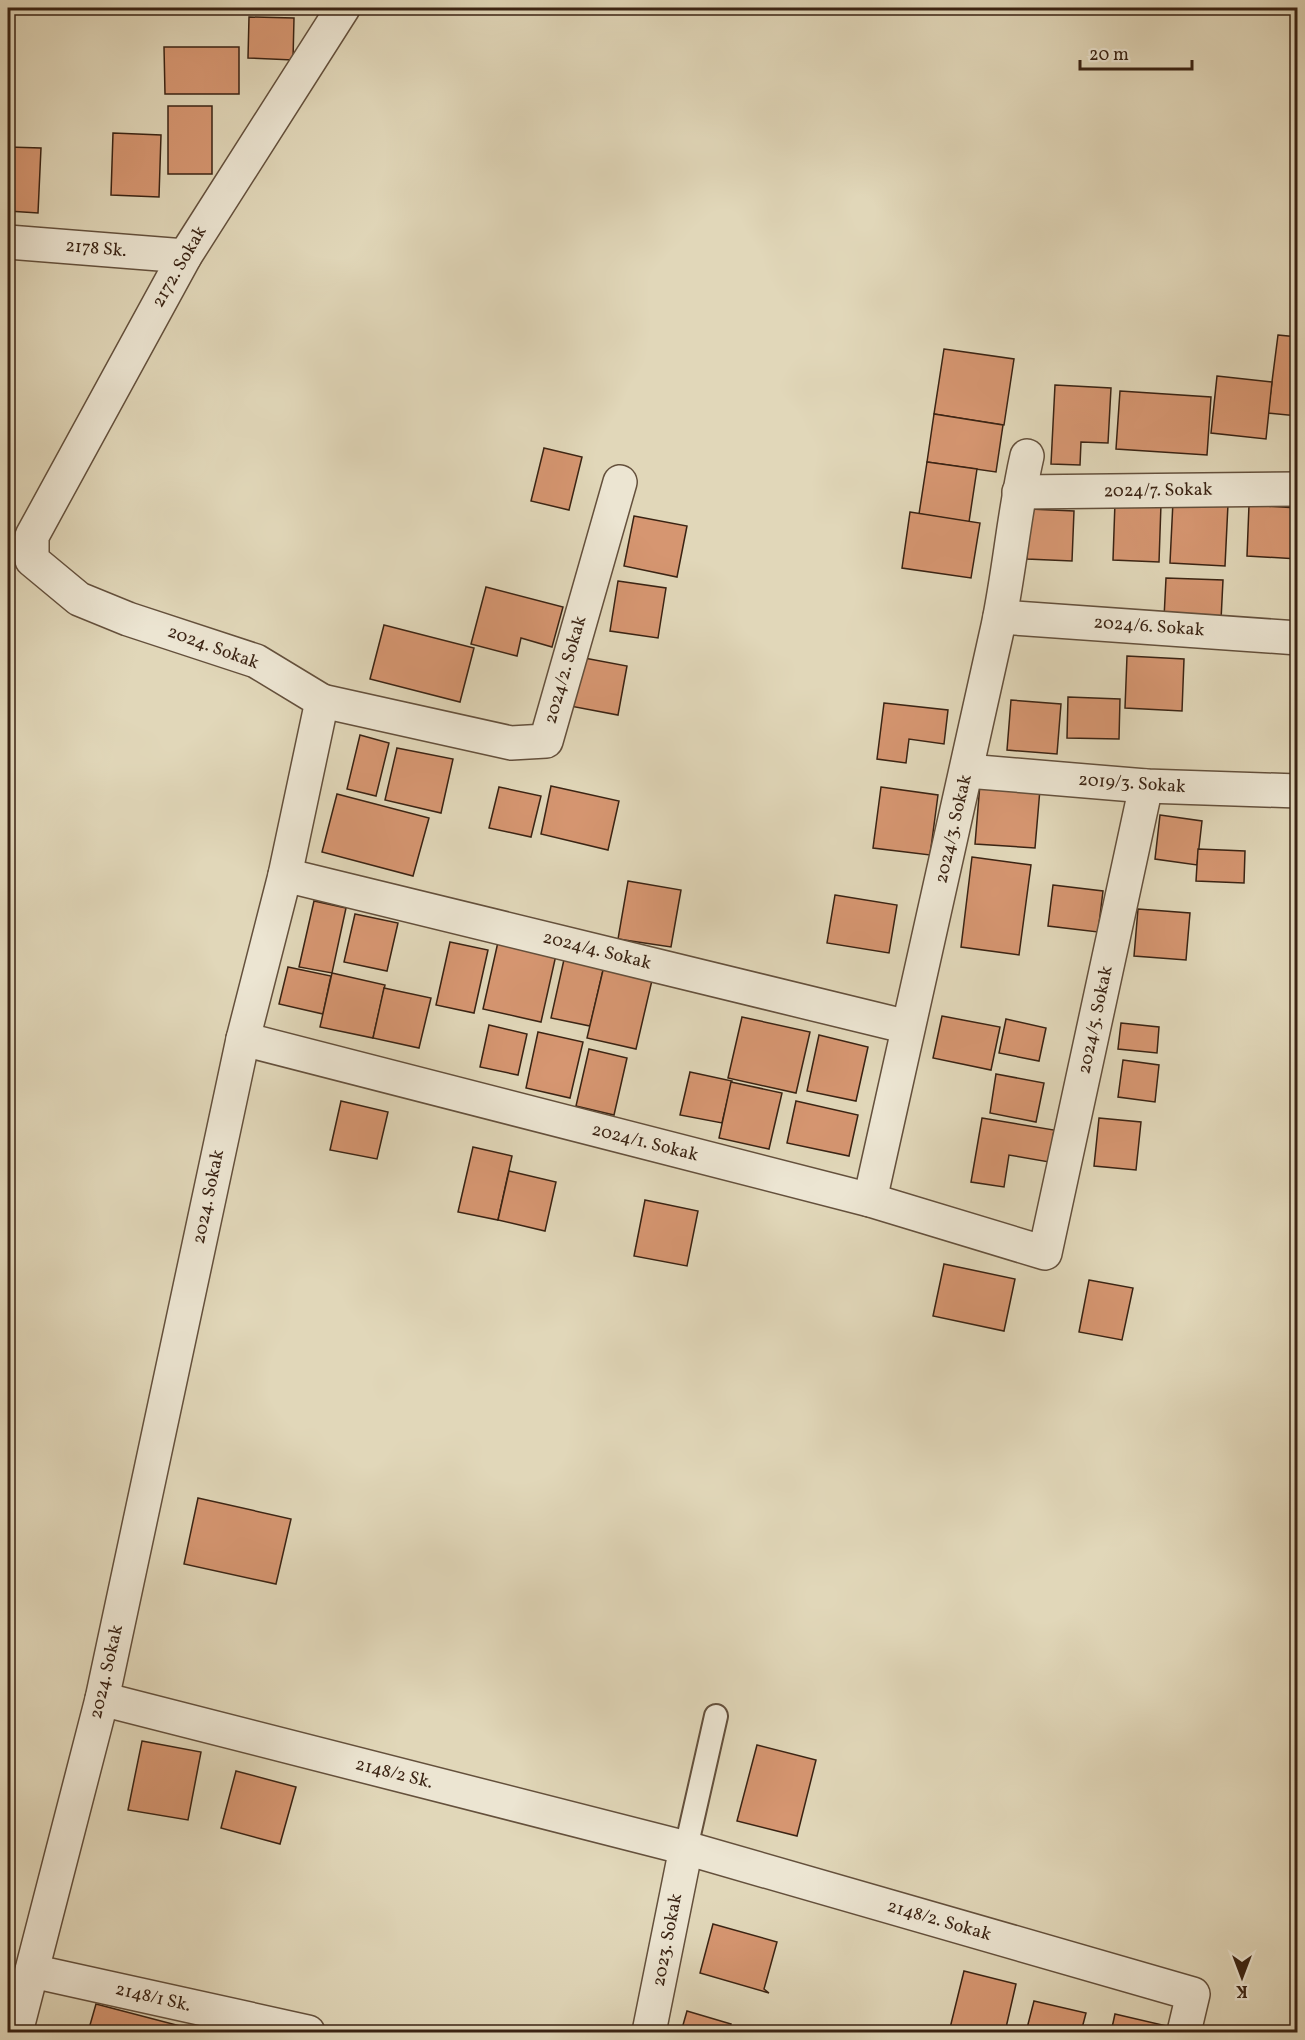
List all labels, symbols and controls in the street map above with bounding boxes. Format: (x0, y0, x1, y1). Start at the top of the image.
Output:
scale bar (1080, 33, 1192, 71)
text: 20 m (1089, 43, 1129, 68)
street label: 2172. Sokak (147, 221, 214, 312)
street label: 2178 Sk. (64, 234, 128, 264)
street label: 2024/7. Sokak (1103, 478, 1213, 504)
street label: 2024/6. Sokak (1093, 611, 1205, 643)
street label: 2024/2. Sokak (539, 613, 593, 727)
street label: 2024. Sokak (164, 620, 263, 676)
street label: 2019/3. Sokak (1077, 768, 1187, 800)
street label: 2024/3. Sokak (929, 772, 979, 886)
street label: 2024/4. Sokak (540, 925, 654, 977)
street label: 2024/5. Sokak (1072, 963, 1120, 1076)
street label: 2024/1. Sokak (589, 1118, 701, 1168)
street label: 2024. Sokak (187, 1147, 231, 1247)
street label: 2024. Sokak (84, 1622, 130, 1722)
street label: 2148/2 Sk. (353, 1752, 435, 1796)
street label: 2023. Sokak (647, 1891, 689, 1989)
street label: 2148/2. Sokak (884, 1894, 994, 1948)
north arrow (1212, 1947, 1272, 2007)
street label: 2148/1 Sk. (113, 1977, 193, 2019)
text: K (1236, 1979, 1248, 2001)

